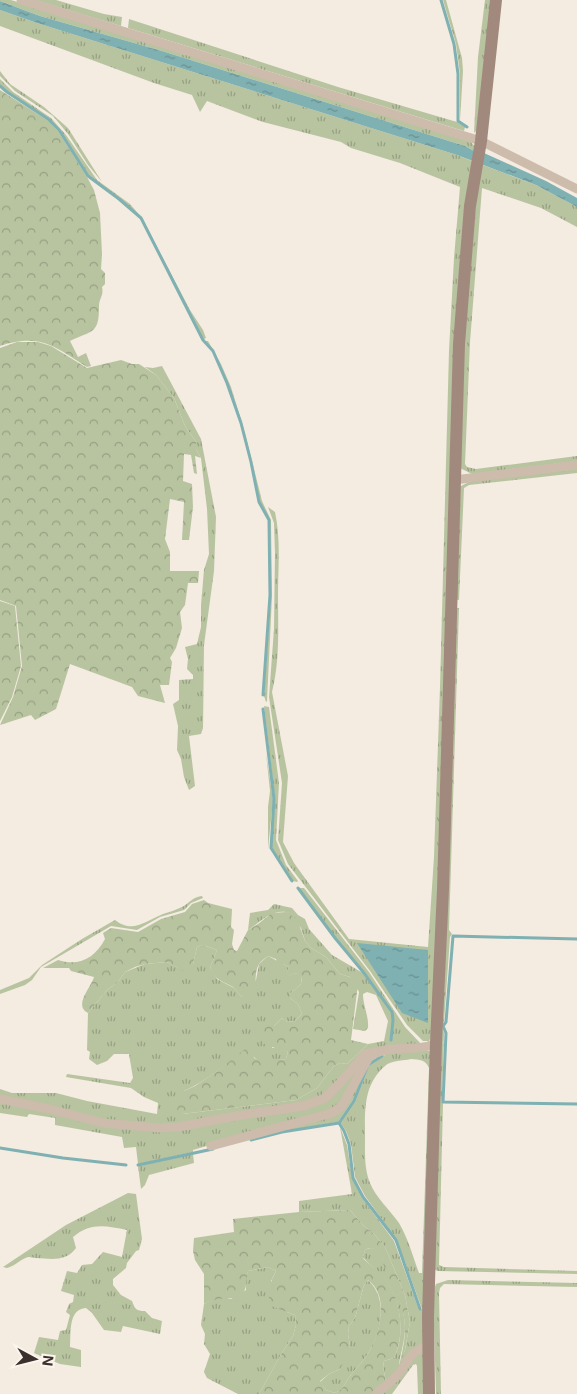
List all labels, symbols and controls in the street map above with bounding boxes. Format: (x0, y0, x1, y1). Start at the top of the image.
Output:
north arrow (10, 1334, 60, 1384)
text: N (39, 1354, 57, 1367)

